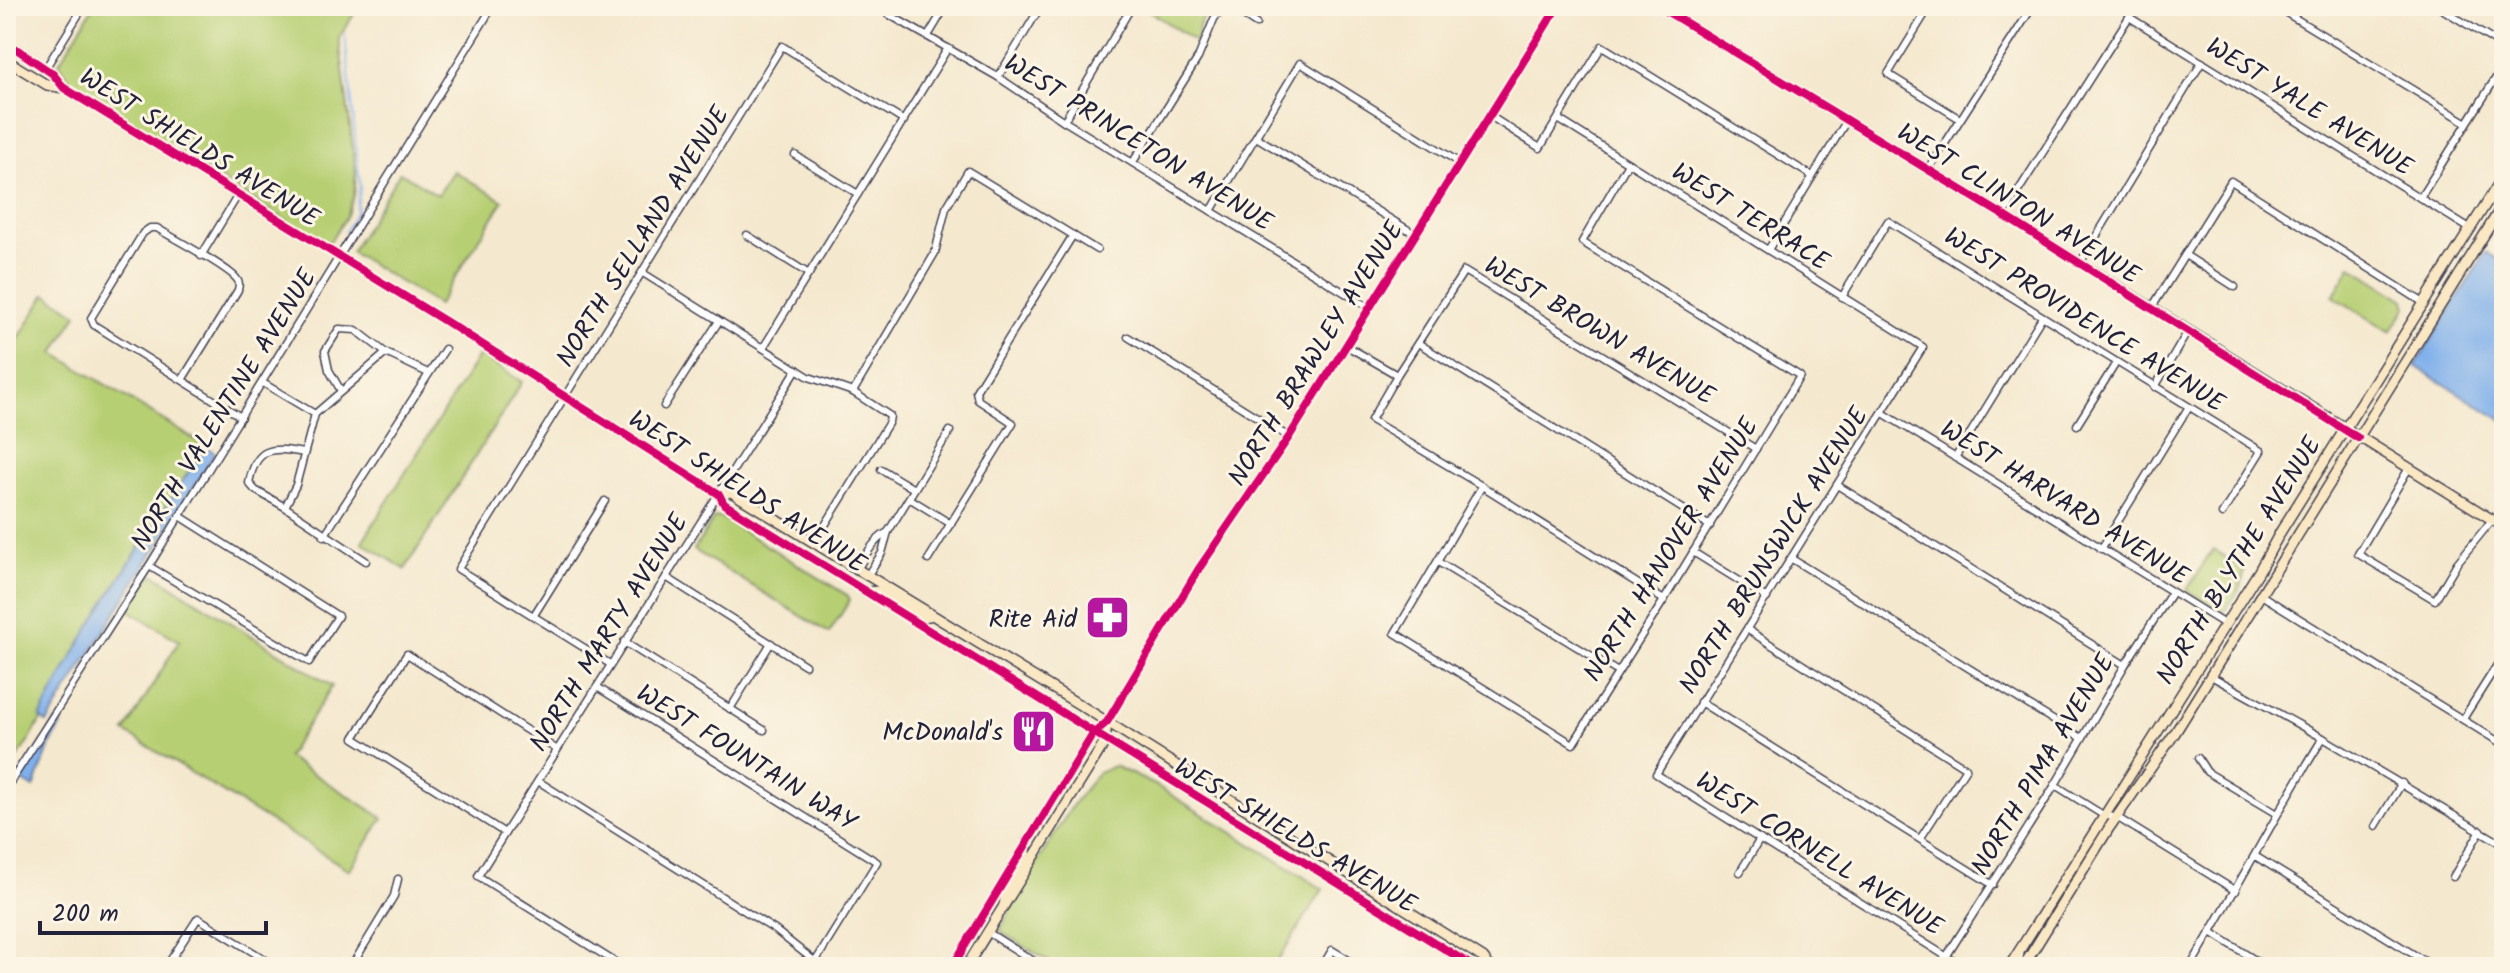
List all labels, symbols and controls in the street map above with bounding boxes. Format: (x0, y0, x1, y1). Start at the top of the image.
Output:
street label: WEST YALE AVENUE (2197, 27, 2421, 189)
street label: WEST PRINCETON AVENUE (995, 44, 1281, 244)
street label: WEST SHIELDS AVENUE (71, 58, 328, 240)
street label: NORTH SELLAND AVENUE (546, 97, 742, 376)
street label: WEST CLINTON AVENUE (1888, 113, 2149, 297)
street label: WEST TERRACE (1663, 152, 1838, 284)
street label: NORTH BRAWLEY AVENUE (1218, 212, 1416, 495)
street label: WEST PROVIDENCE AVENUE (1935, 217, 2233, 425)
street label: WEST BROWN AVENUE (1475, 246, 1723, 418)
street label: NORTH VALENTINE AVENUE (121, 260, 329, 559)
street label: NORTH BRUNSWICK AVENUE (1669, 398, 1881, 703)
street label: WEST SHIELDS AVENUE (619, 400, 875, 586)
street label: NORTH HANOVER AVENUE (1573, 409, 1771, 691)
street label: WEST HARVARD AVENUE (1931, 410, 2198, 598)
street label: NORTH BLYTHE AVENUE (2146, 428, 2334, 694)
street label: NORTH MARTY AVENUE (519, 505, 701, 761)
pharmacy icon: Rite Aid (1084, 594, 1132, 642)
place label: Rite Aid (988, 599, 1078, 641)
street label: NORTH PIMA AVENUE (1961, 645, 2127, 884)
street label: WEST FOUNTAIN WAY (627, 674, 865, 844)
restaurant icon: McDonald's (1010, 707, 1058, 755)
place label: McDonald's (882, 712, 1003, 754)
street label: WEST SHIELDS AVENUE (1166, 747, 1425, 926)
street label: WEST CORNELL AVENUE (1687, 761, 1952, 948)
scale bar (40, 885, 266, 935)
text: 200 m (52, 895, 119, 934)

